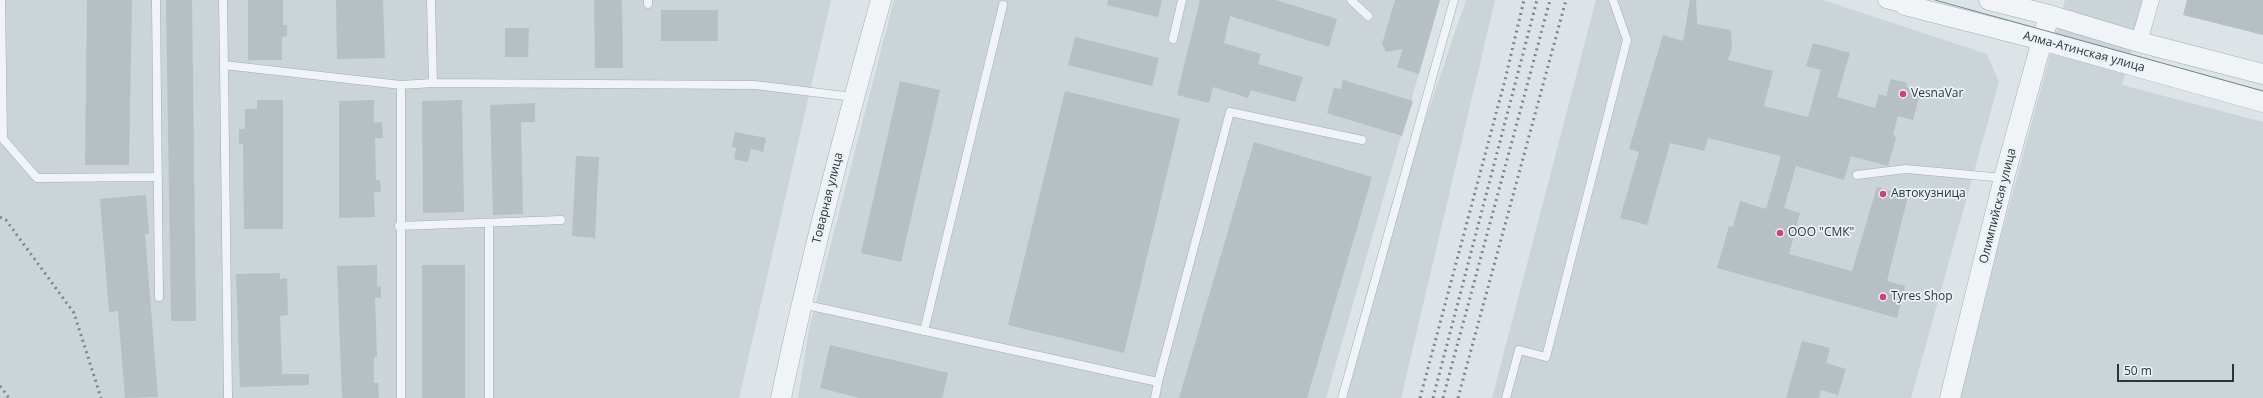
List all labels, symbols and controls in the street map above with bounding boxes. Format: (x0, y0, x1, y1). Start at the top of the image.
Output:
street label: Алма-Атинская улица (2022, 29, 2146, 75)
place label: VesnaVar (1911, 87, 1963, 101)
marker: VesnaVar (1898, 89, 1908, 99)
street label: Олимпийская улица (1977, 147, 2019, 265)
street label: Товарная улица (810, 151, 846, 245)
place label: Автокузница (1891, 187, 1966, 201)
marker: Автокузница (1878, 189, 1888, 199)
place label: ООО "СМК" (1788, 226, 1854, 240)
marker: ООО "СМК" (1775, 228, 1785, 238)
place label: Tyres Shop (1891, 290, 1953, 304)
marker: Tyres Shop (1878, 292, 1888, 302)
scale bar (2119, 356, 2236, 382)
text: 50 m (2124, 362, 2152, 379)

